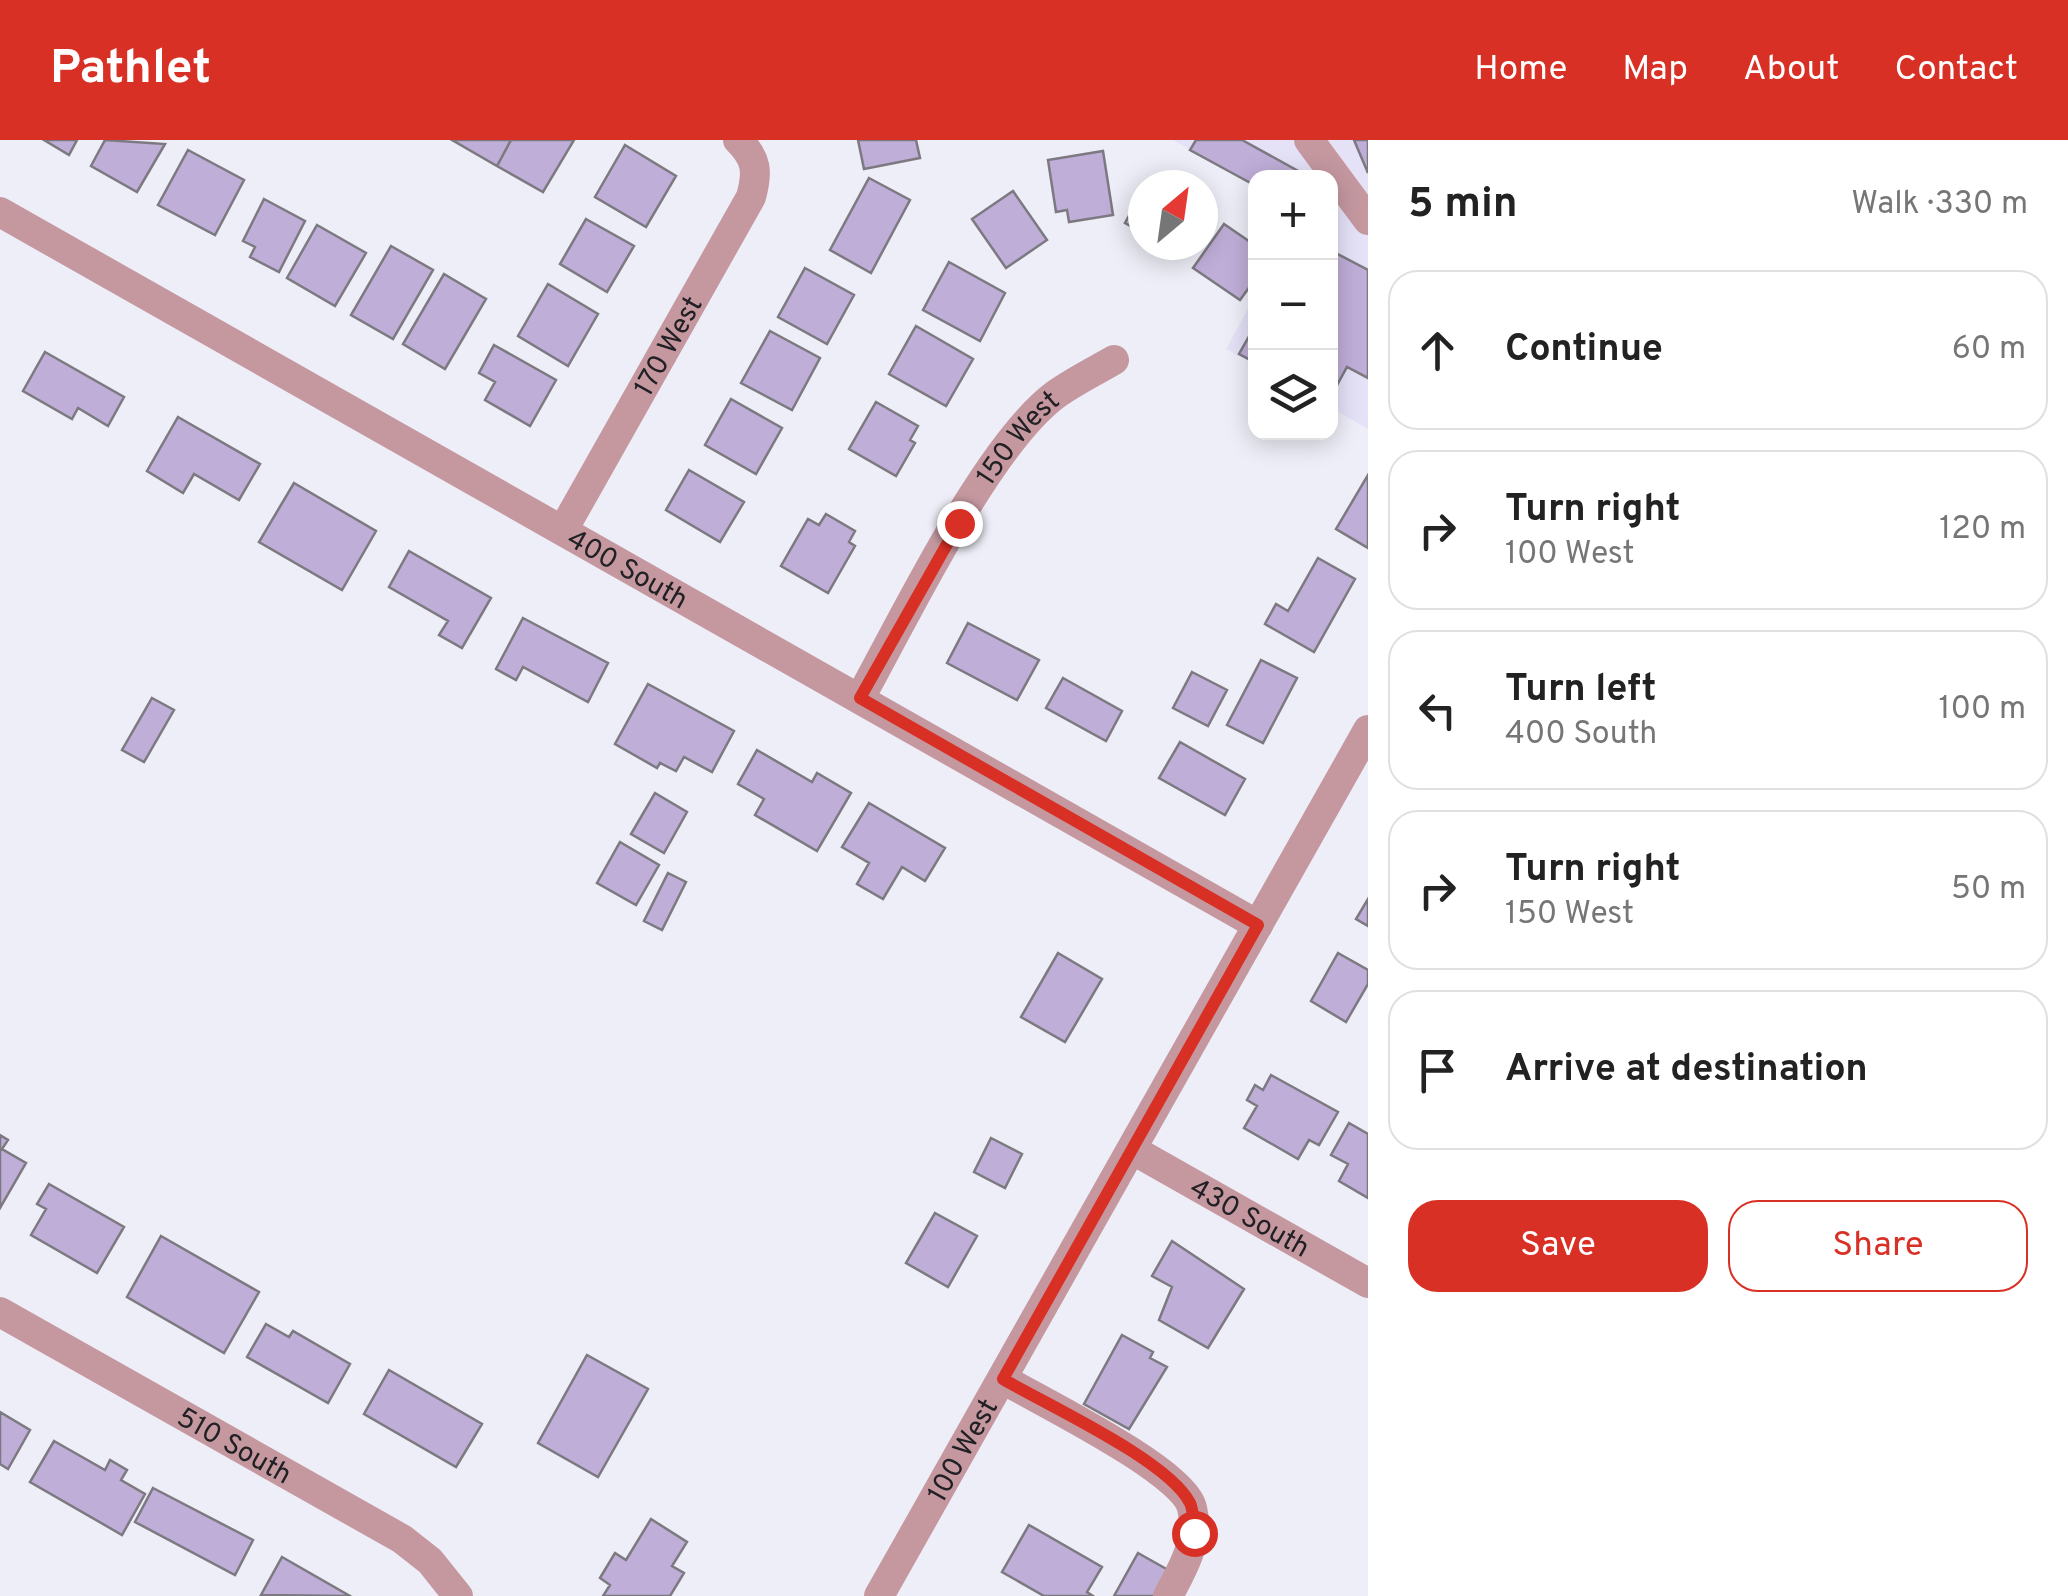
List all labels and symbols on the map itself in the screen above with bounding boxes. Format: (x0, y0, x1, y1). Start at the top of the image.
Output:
north arrow (1128, 170, 1218, 260)
street label: 170 West (627, 290, 712, 403)
street label: 150 West (969, 384, 1068, 493)
route end (937, 501, 983, 547)
street label: 400 South (560, 522, 693, 619)
street label: 430 South (1183, 1171, 1315, 1267)
street label: 100 West (921, 1393, 1008, 1509)
street label: 510 South (170, 1401, 297, 1494)
route start (1172, 1511, 1218, 1557)

